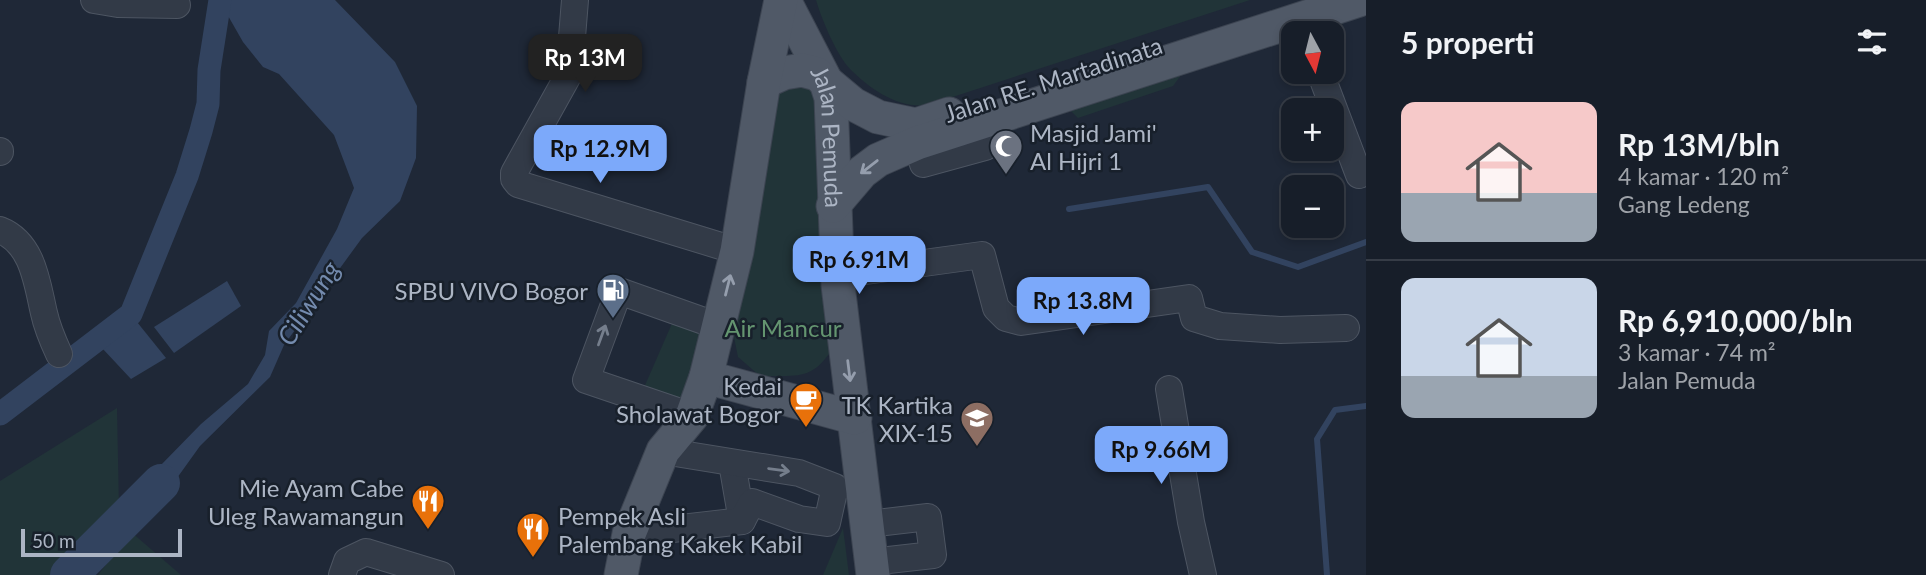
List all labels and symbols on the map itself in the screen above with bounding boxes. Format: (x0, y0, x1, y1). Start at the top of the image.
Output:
north arrow (1281, 21, 1344, 84)
street label: Jalan RE. Martadinata (940, 30, 1166, 128)
pin: Rp 13M (528, 34, 642, 94)
street label: Jalan Pemuda (806, 60, 850, 208)
place label: Masjid Jami' Al Hijri 1 (1030, 118, 1157, 175)
pin: Rp 12.9M (528, 125, 672, 185)
mosque icon: Masjid Jami' Al Hijri 1 (987, 127, 1025, 176)
one-way arrow (861, 159, 879, 174)
pin: Rp 6.91M (787, 236, 931, 296)
water label: Ciliwung (270, 255, 346, 351)
fuel station icon: SPBU VIVO Bogor (594, 271, 632, 320)
one-way arrow (722, 274, 735, 296)
place label: SPBU VIVO Bogor (395, 276, 588, 305)
pin: Rp 13.8M (1011, 278, 1155, 337)
park label: Air Mancur (724, 313, 842, 342)
one-way arrow (597, 325, 609, 347)
one-way arrow (842, 359, 855, 382)
place label: Kedai Sholawat Bogor (616, 371, 782, 428)
cafe icon: Kedai Sholawat Bogor (787, 380, 825, 429)
place label: TK Kartika XIX-15 (841, 390, 953, 447)
school or university icon: TK Kartika XIX-15 (958, 399, 996, 448)
pin: Rp 9.66M (1089, 426, 1233, 486)
one-way arrow (767, 463, 790, 476)
place label: Mie Ayam Cabe Uleg Rawamangun (208, 473, 404, 530)
restaurant icon: Mie Ayam Cabe Uleg Rawamangun (409, 482, 447, 531)
place label: Pempek Asli Palembang Kakek Kabil (558, 501, 802, 558)
restaurant icon: Pempek Asli Palembang Kakek Kabil (514, 510, 552, 559)
scale bar (21, 526, 182, 558)

